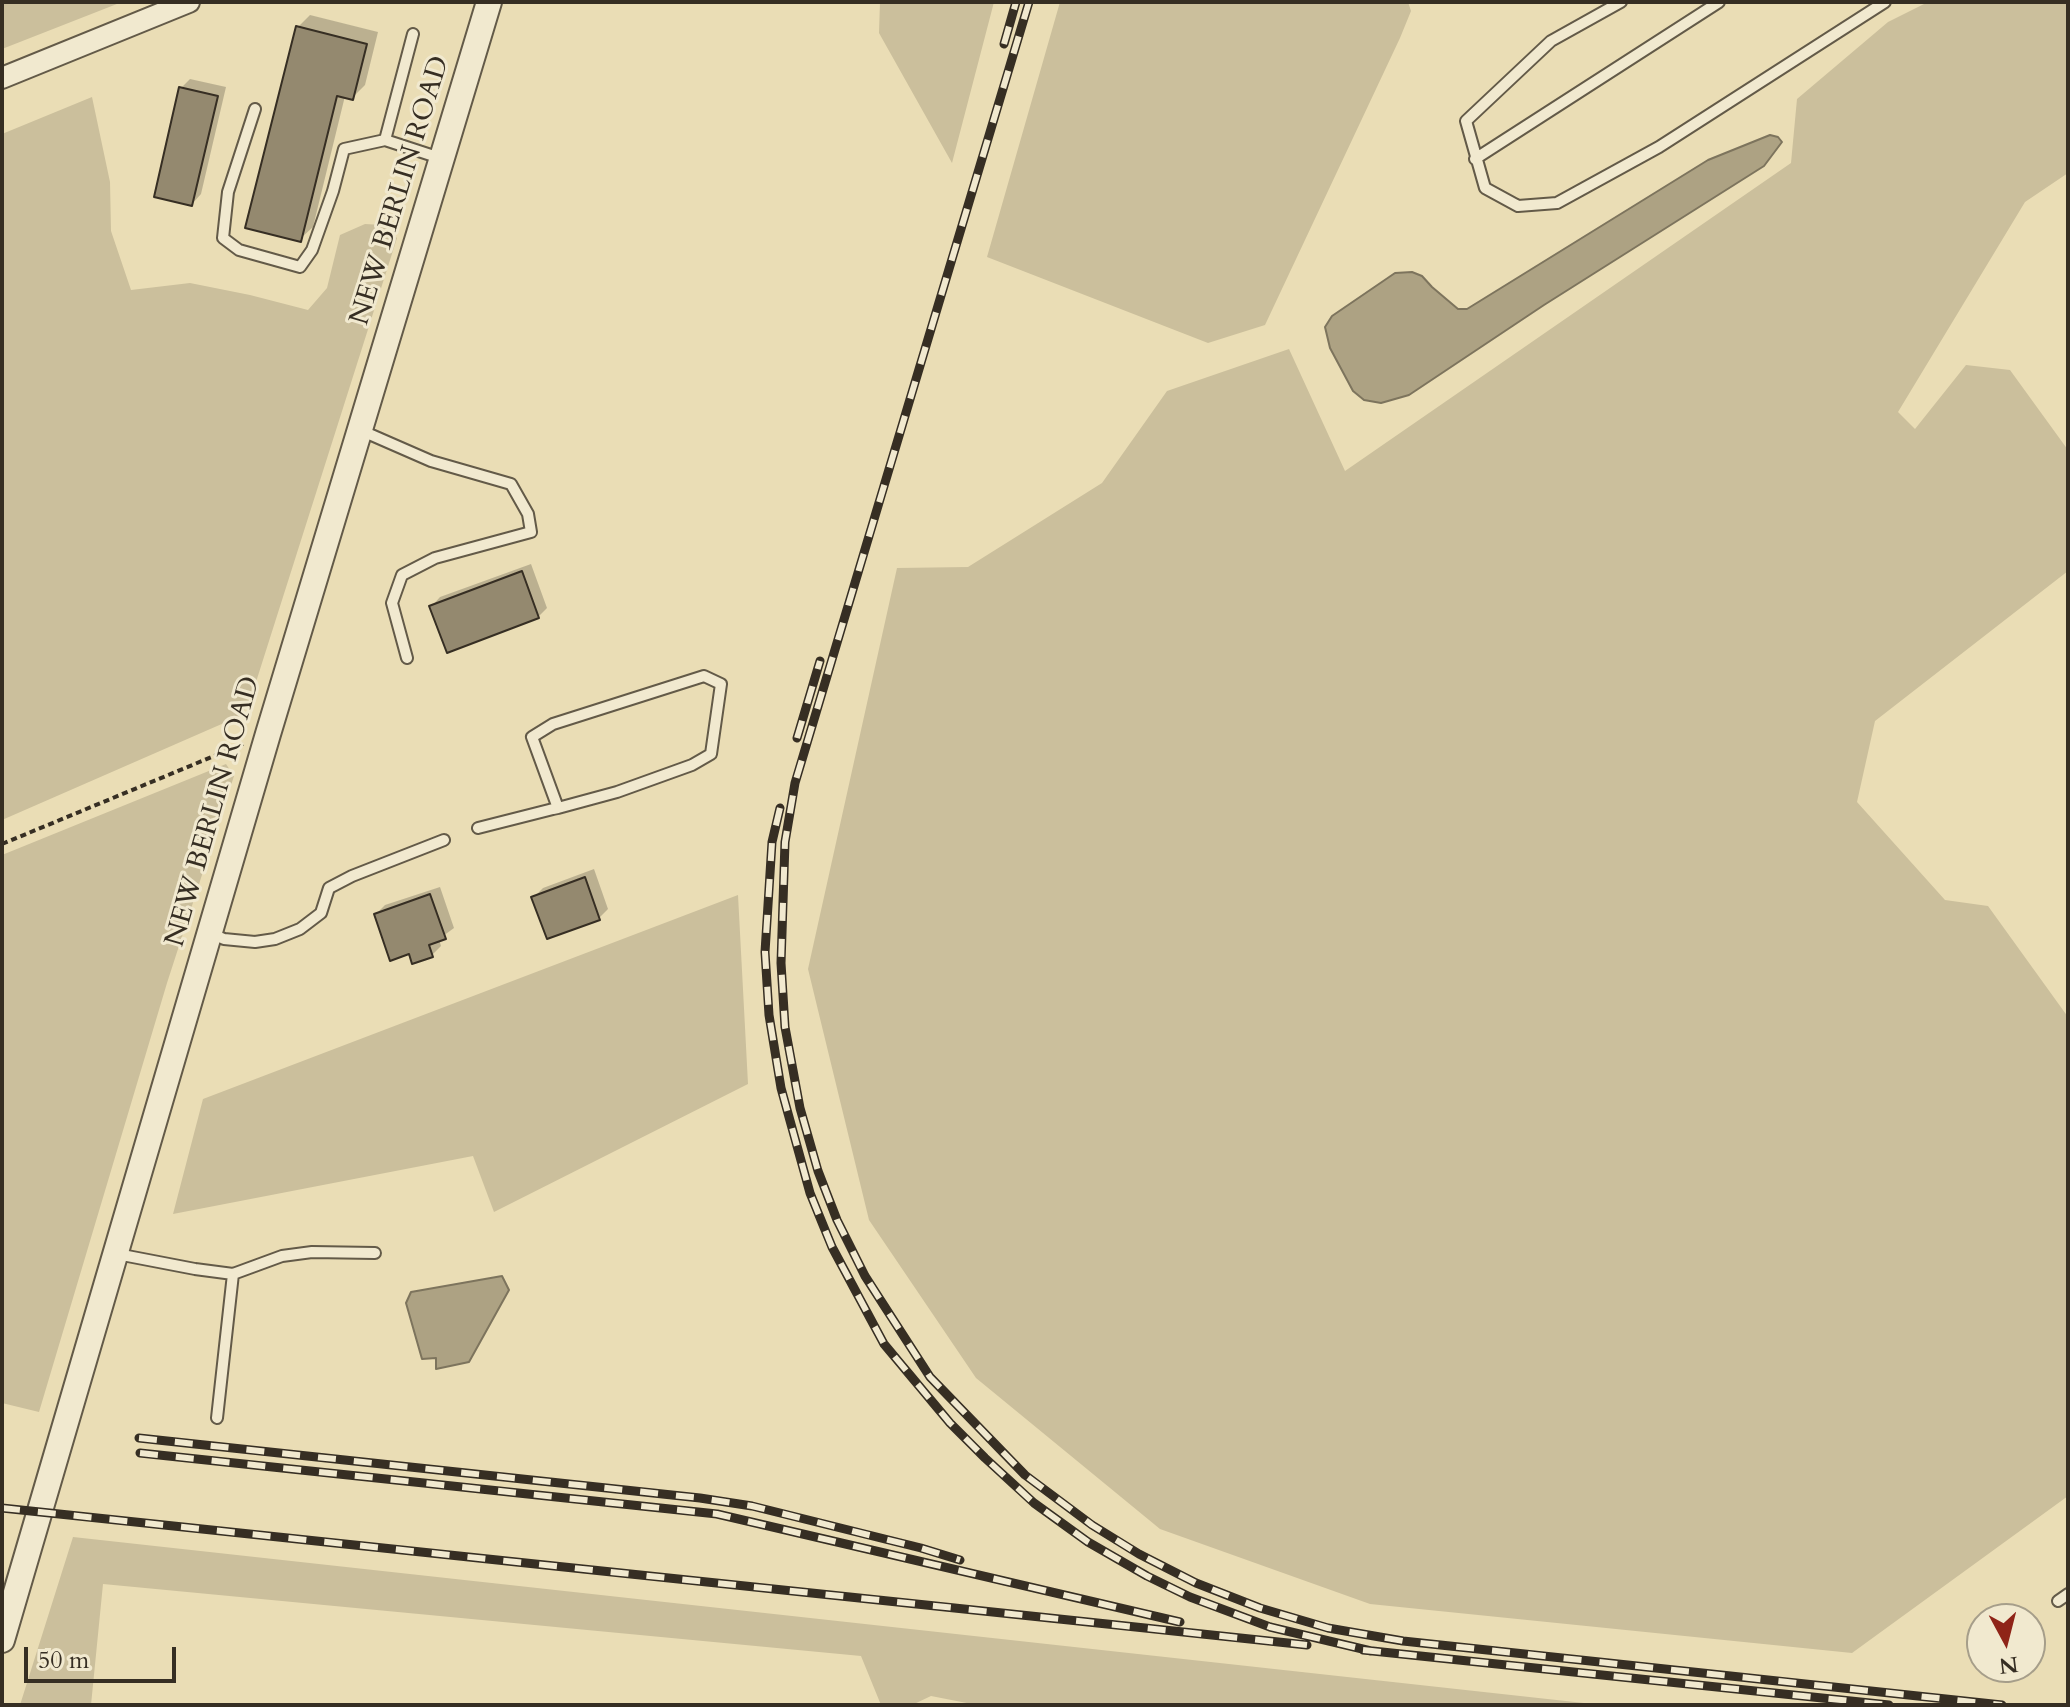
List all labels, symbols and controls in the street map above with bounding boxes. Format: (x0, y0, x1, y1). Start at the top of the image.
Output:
street label: NEW BERLIN ROAD (344, 52, 458, 330)
street label: NEW BERLIN ROAD (159, 673, 269, 951)
north arrow (1966, 1603, 2046, 1683)
scale bar (28, 1631, 180, 1681)
text: 50 m (38, 1644, 89, 1677)
text: N (1997, 1649, 2020, 1681)

